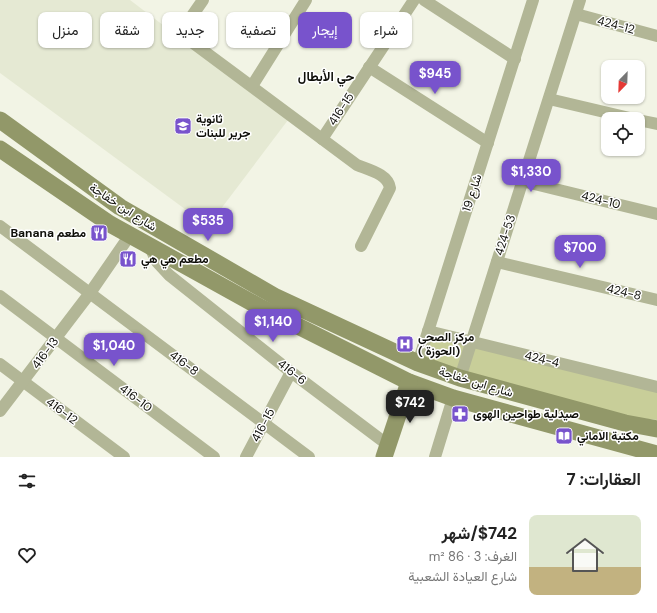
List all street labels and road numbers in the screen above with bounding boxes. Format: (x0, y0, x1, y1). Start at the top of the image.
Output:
street label: 424-12 (595, 12, 637, 38)
street label: 416-15 (324, 89, 358, 129)
street label: شارع 19 (458, 172, 487, 214)
street label: شارع ابن خفاجة (86, 179, 160, 235)
street label: 424-10 (580, 187, 622, 213)
street label: 424-53 (491, 212, 519, 258)
street label: 424-8 (605, 280, 643, 304)
street label: 416-13 (28, 334, 62, 372)
street label: 416-8 (166, 347, 202, 379)
street label: 424-4 (523, 347, 561, 371)
street label: 416-6 (274, 356, 310, 388)
street label: شارع ابن خفاجة (437, 363, 515, 402)
street label: 416-10 (116, 380, 156, 416)
street label: 416-12 (43, 394, 81, 428)
street label: 416-15 (247, 405, 279, 445)

